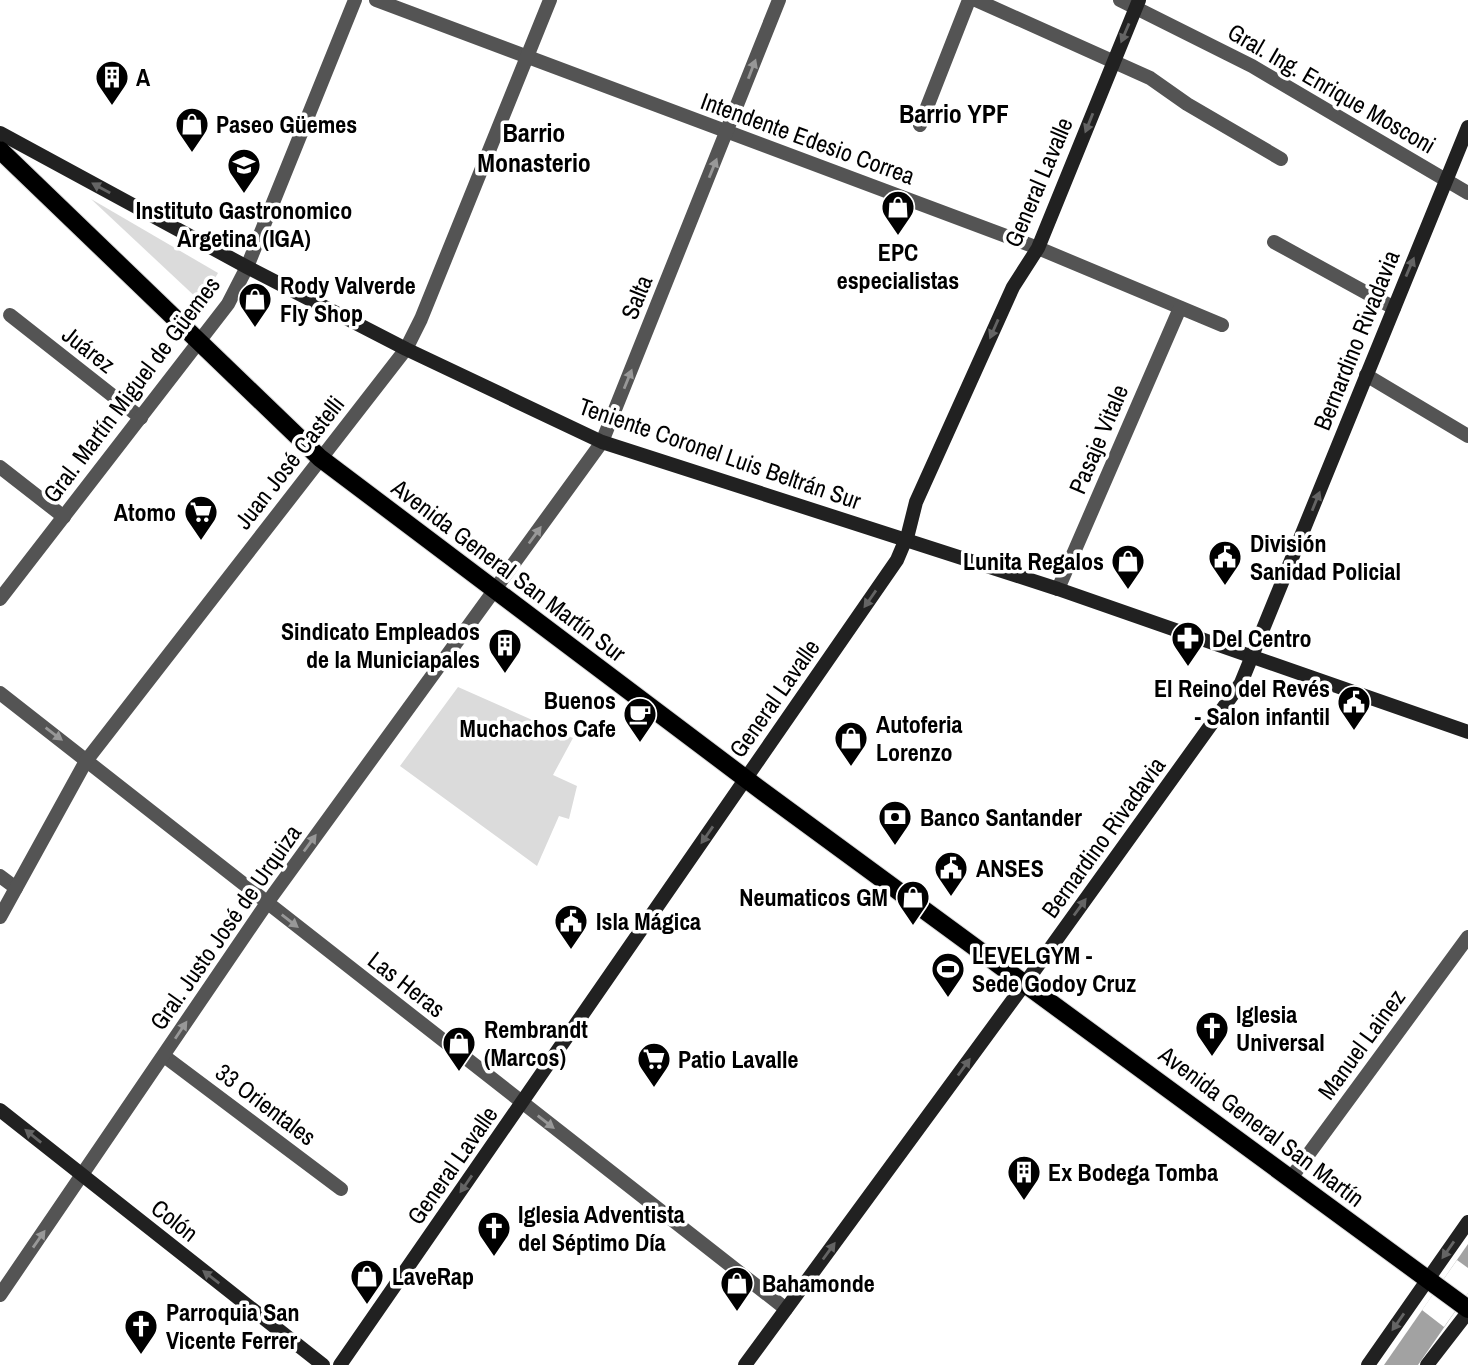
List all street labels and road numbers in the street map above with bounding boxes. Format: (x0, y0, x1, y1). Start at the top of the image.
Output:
street label: Gral. Ing. Enrique Mosconi (1222, 15, 1442, 161)
street label: Intendente Edesio Correa (697, 84, 919, 192)
street label: General Lavalle (996, 112, 1080, 252)
street label: Bernardino Rivadavia (1305, 245, 1407, 435)
street label: Gral. Martín Miguel de Güemes (35, 269, 227, 509)
street label: Salta (613, 270, 659, 324)
street label: Juárez (56, 318, 122, 380)
street label: Pasaje Vitale (1061, 380, 1135, 498)
street label: Juan José Castelli (227, 389, 351, 535)
street label: Teniente Coronel Luis Beltrán Sur (575, 390, 866, 517)
street label: Avenida General San Martín Sur (385, 471, 633, 669)
street label: General Lavalle (721, 632, 827, 764)
street label: Bernardino Rivadavia (1034, 750, 1172, 924)
street label: Gral. Justo José de Urquiza (142, 818, 308, 1036)
street label: Las Heras (362, 944, 452, 1024)
street label: Manuel Lainez (1310, 982, 1412, 1106)
street label: Avenida General San Martín (1152, 1038, 1371, 1214)
street label: 33 Orientales (209, 1056, 323, 1152)
street label: General Lavalle (399, 1099, 505, 1231)
street label: Colón (145, 1192, 205, 1248)

